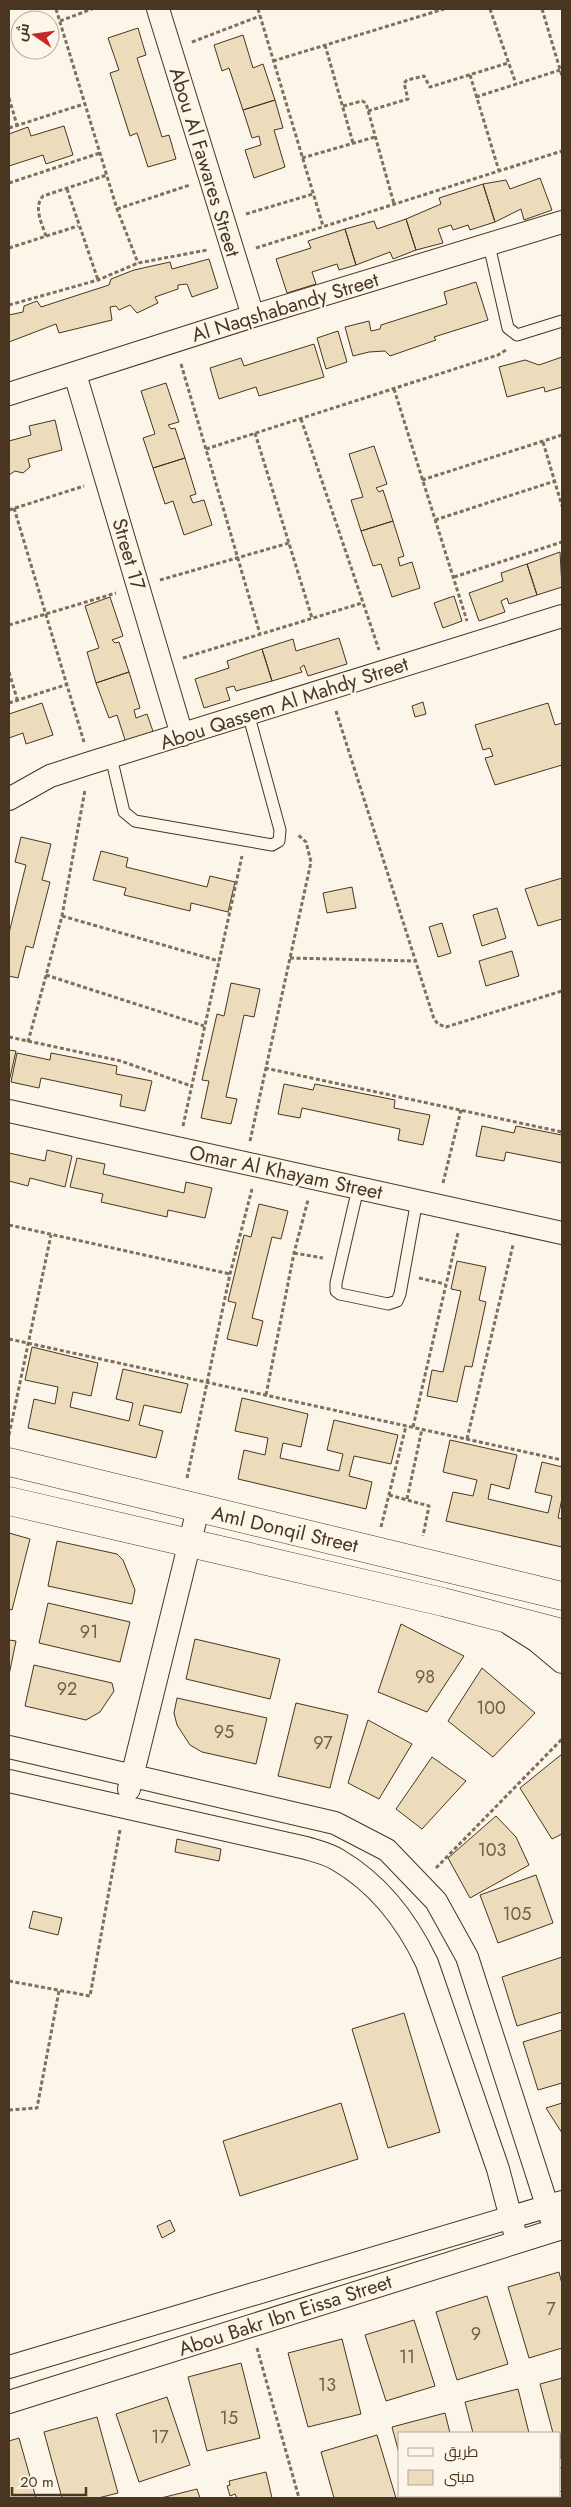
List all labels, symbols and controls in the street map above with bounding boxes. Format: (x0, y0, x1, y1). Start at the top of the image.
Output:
north arrow (10, 10, 60, 60)
text: ش (11, 21, 34, 43)
street label: Abou Al Fawares Street (162, 64, 247, 261)
street label: Al Naqshabandy Street (188, 265, 382, 350)
street label: Street 17 (104, 515, 153, 594)
street label: Abou Qassem Al Mahdy Street (156, 650, 412, 757)
street label: Omar Al Khayam Street (187, 1138, 385, 1207)
street label: Aml Donqil Street (209, 1499, 361, 1560)
house number: 91 (80, 1619, 98, 1645)
house number: 98 (415, 1664, 435, 1690)
house number: 92 (57, 1676, 77, 1702)
house number: 100 (476, 1695, 506, 1721)
house number: 95 (214, 1719, 234, 1745)
house number: 97 (313, 1730, 333, 1756)
house number: 103 (478, 1837, 507, 1863)
house number: 105 (502, 1901, 532, 1927)
street label: Abou Bakr Ibn Eissa Street (175, 2267, 396, 2364)
house number: 7 (546, 2296, 556, 2322)
house number: 9 (471, 2321, 481, 2347)
house number: 11 (399, 2344, 415, 2370)
house number: 13 (318, 2372, 336, 2398)
house number: 15 (220, 2405, 238, 2431)
house number: 17 (151, 2424, 169, 2450)
legend (398, 2432, 561, 2497)
text: طريق (444, 2441, 478, 2463)
scale bar (12, 2464, 86, 2496)
text: مبنى (444, 2466, 475, 2488)
text: 20 m (20, 2471, 54, 2493)

